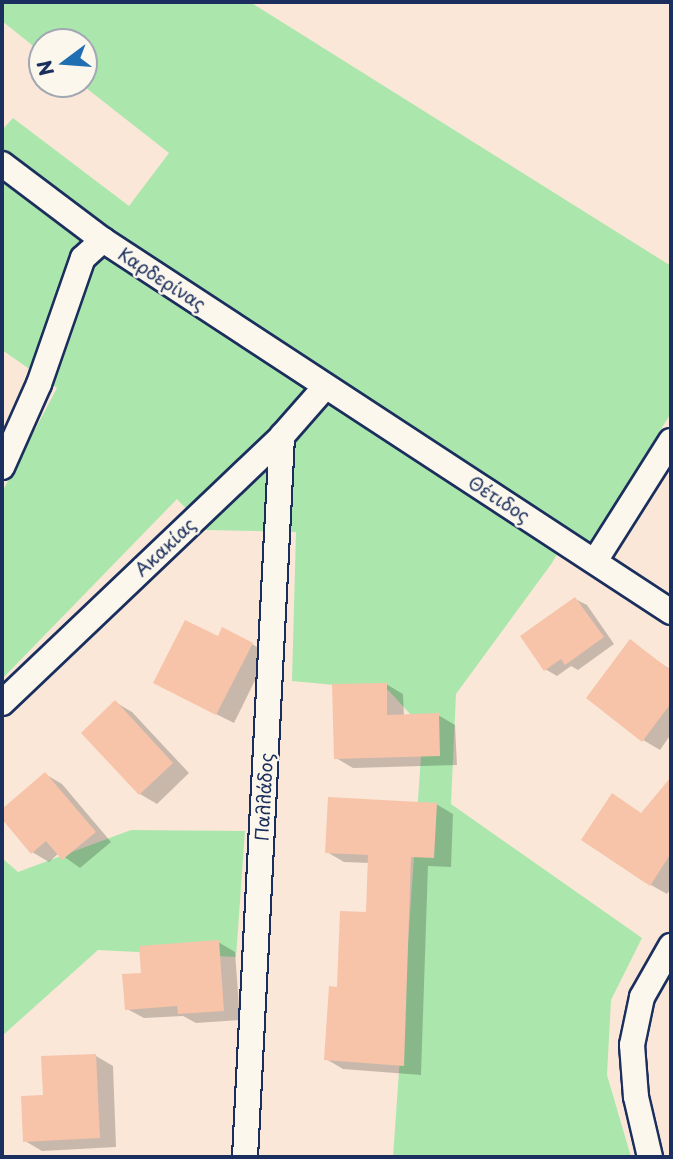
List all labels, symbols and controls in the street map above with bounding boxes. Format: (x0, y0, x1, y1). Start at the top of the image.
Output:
north arrow (28, 28, 98, 98)
text: N (29, 57, 60, 79)
street label: Καρδερίνας (114, 243, 210, 315)
street label: Θέτιδος (464, 471, 534, 527)
street label: Ακακίας (130, 513, 200, 581)
street label: Παλλάδος (251, 752, 277, 842)

